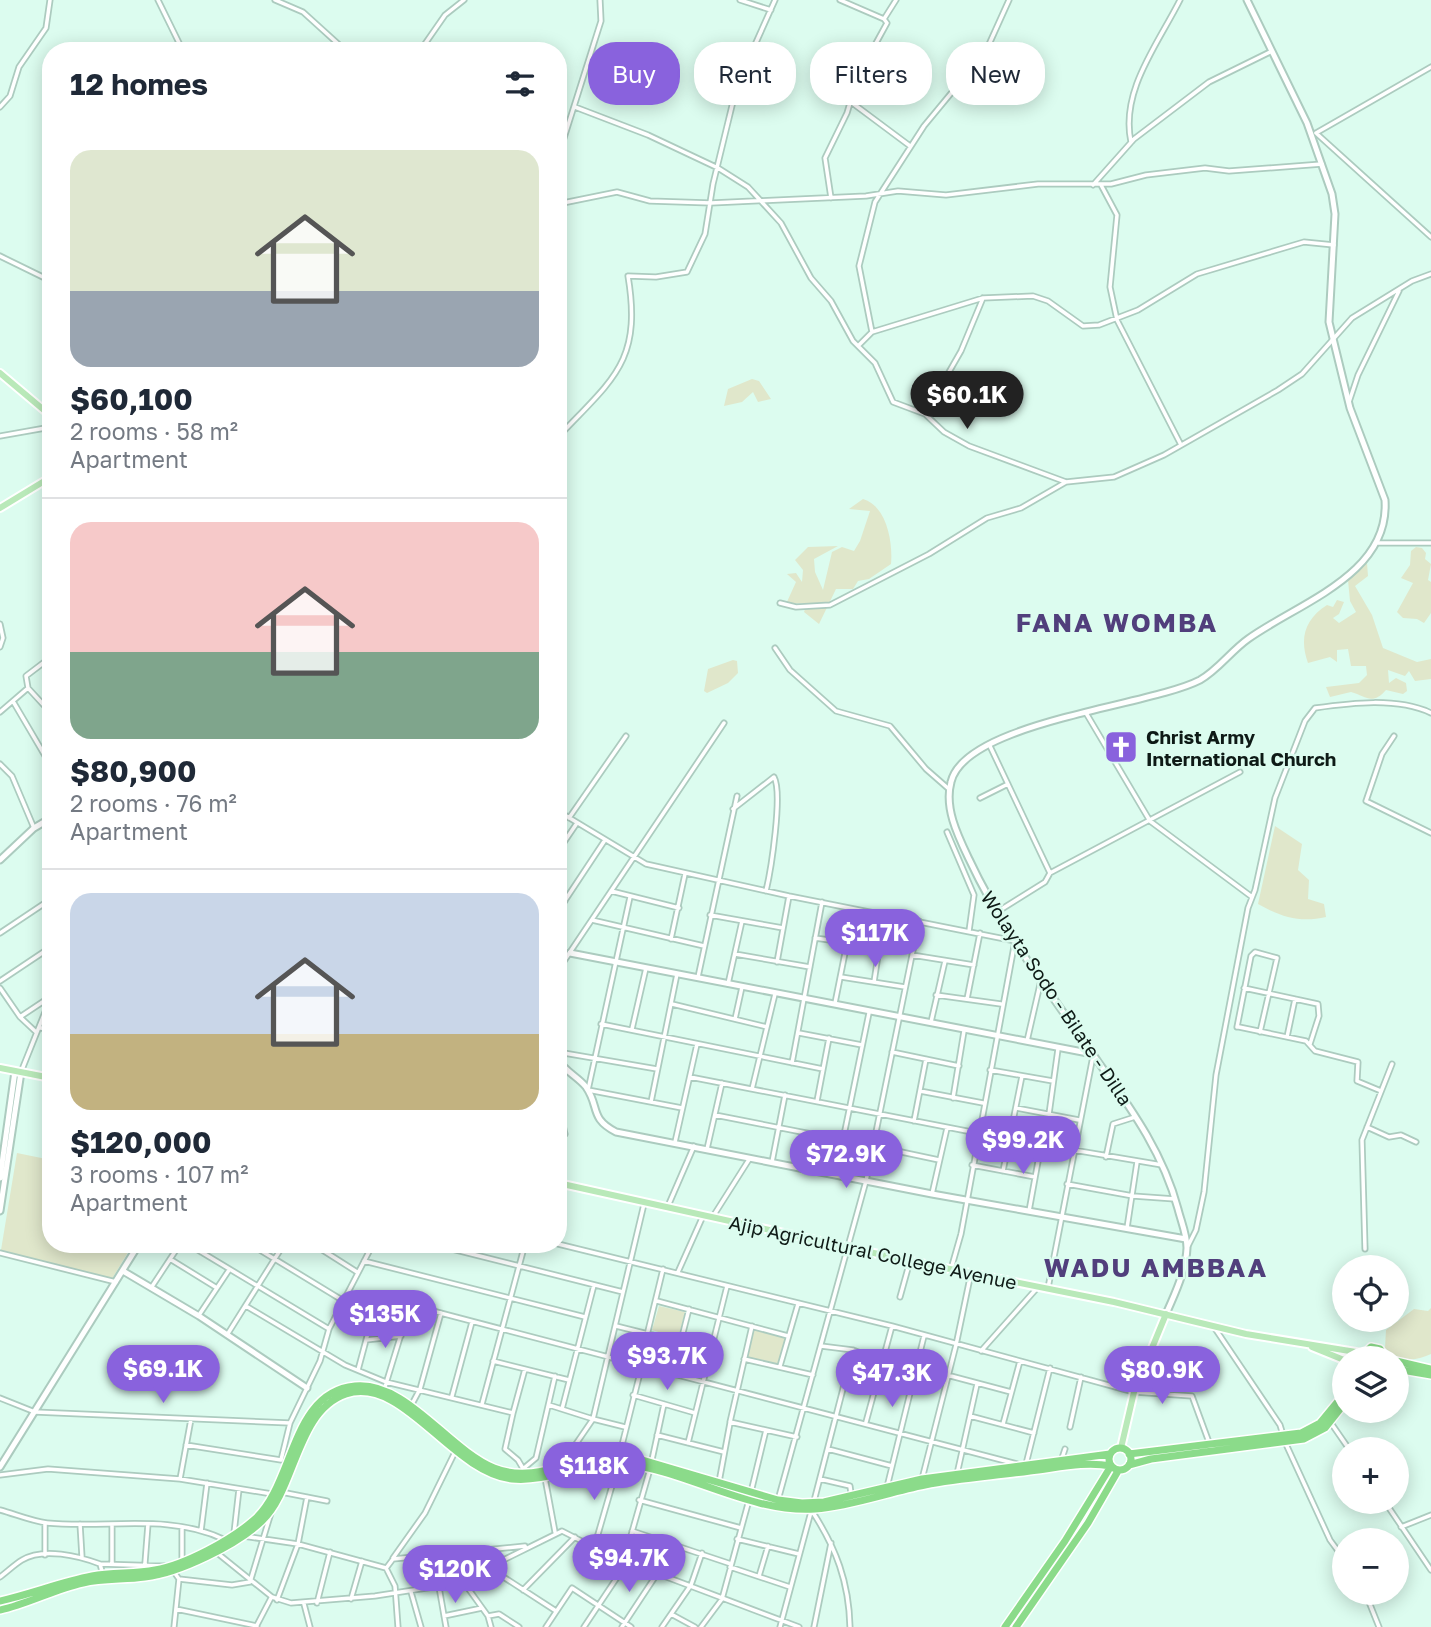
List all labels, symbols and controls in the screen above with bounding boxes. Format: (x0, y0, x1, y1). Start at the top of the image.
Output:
chip: Buy (588, 42, 680, 105)
chip: Rent (694, 42, 796, 105)
chip: Filters (810, 42, 932, 105)
chip: New (946, 42, 1045, 105)
icon: filters (501, 65, 539, 103)
text: 12 homes (70, 66, 208, 102)
icon: home (242, 196, 368, 322)
pin: $60.1K (910, 372, 1024, 431)
text: $60.1K (927, 380, 1007, 408)
text: $60,100 (70, 381, 193, 417)
text: 2 rooms · 58 m² (70, 417, 238, 445)
text: Apartment (70, 445, 188, 473)
icon: home (242, 568, 368, 694)
district label: FANA WOMBA (1016, 607, 1218, 638)
place label: Christ Army International Church (1146, 725, 1336, 770)
church icon: Christ Army International Church (1102, 728, 1140, 766)
text: $80,900 (70, 753, 196, 789)
text: 2 rooms · 76 m² (70, 789, 237, 817)
text: Apartment (70, 817, 188, 845)
street label: Wolayta Sodo - Bilate - Dilla (976, 886, 1138, 1110)
pin: $117K (826, 909, 924, 969)
text: $117K (841, 918, 909, 946)
icon: home (242, 939, 368, 1065)
pin: $99.2K (966, 1116, 1080, 1176)
text: $120,000 (70, 1124, 211, 1160)
text: $99.2K (982, 1125, 1064, 1153)
pin: $72.9K (789, 1130, 903, 1190)
text: $72.9K (806, 1139, 886, 1167)
text: 3 rooms · 107 m² (70, 1160, 248, 1188)
text: Apartment (70, 1188, 188, 1216)
street label: Ajip Agricultural College Avenue (727, 1210, 1019, 1294)
district label: WADU AMBBAA (1044, 1252, 1268, 1283)
map controls (1332, 1255, 1409, 1605)
button: locate (1332, 1255, 1409, 1332)
pin: $135K (336, 1290, 434, 1350)
text: $135K (349, 1299, 421, 1327)
pin: $93.7K (610, 1332, 724, 1392)
text: $93.7K (627, 1341, 707, 1369)
pin: $69.1K (106, 1346, 220, 1405)
pin: $80.9K (1105, 1346, 1219, 1406)
button: layers (1332, 1346, 1409, 1423)
pin: $47.3K (835, 1350, 949, 1409)
text: $69.1K (123, 1354, 203, 1382)
text: $80.9K (1120, 1355, 1204, 1383)
text: $47.3K (852, 1358, 932, 1386)
button: + (1332, 1437, 1409, 1514)
pin: $118K (545, 1442, 643, 1502)
text: $118K (559, 1451, 629, 1479)
button: − (1332, 1528, 1409, 1605)
pin: $94.7K (572, 1534, 686, 1594)
text: $94.7K (589, 1543, 669, 1571)
pin: $120K (406, 1546, 504, 1605)
text: $120K (419, 1554, 491, 1582)

